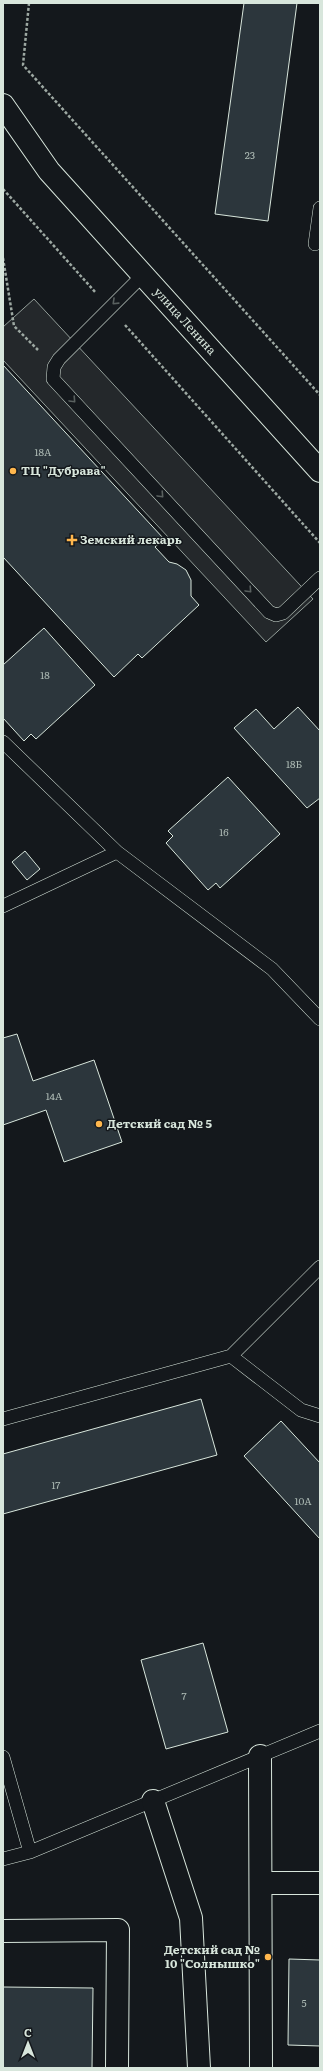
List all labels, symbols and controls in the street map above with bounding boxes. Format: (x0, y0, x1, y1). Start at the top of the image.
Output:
house number: 23 (245, 147, 255, 162)
street label: улица Ленина (150, 283, 221, 359)
one-way arrow (112, 297, 120, 305)
one-way arrow (68, 395, 75, 403)
house number: 18А (35, 444, 52, 459)
place label: ТЦ "Дубрава" (21, 461, 106, 479)
marker: ТЦ "Дубрава" (8, 466, 18, 476)
one-way arrow (156, 490, 164, 498)
place label: Земский лекарь (80, 530, 182, 548)
marker: Земский лекарь (67, 535, 77, 545)
one-way arrow (245, 586, 252, 593)
house number: 18 (40, 667, 50, 682)
house number: 18Б (286, 756, 302, 771)
house number: 16 (219, 824, 229, 839)
house number: 14А (46, 1088, 63, 1103)
place label: Детский сад № 5 (107, 1114, 212, 1132)
marker: Детский сад № 5 (94, 1119, 104, 1129)
house number: 17 (52, 1477, 60, 1492)
house number: 10А (294, 1493, 312, 1508)
house number: 7 (181, 1688, 187, 1703)
place label: Детский сад № 10 "Солнышко" (164, 1940, 260, 1972)
marker: Детский сад № 10 "Солнышко" (263, 1952, 273, 1962)
house number: 5 (301, 1995, 307, 2010)
north arrow (8, 2023, 48, 2063)
text: С (24, 2024, 32, 2040)

